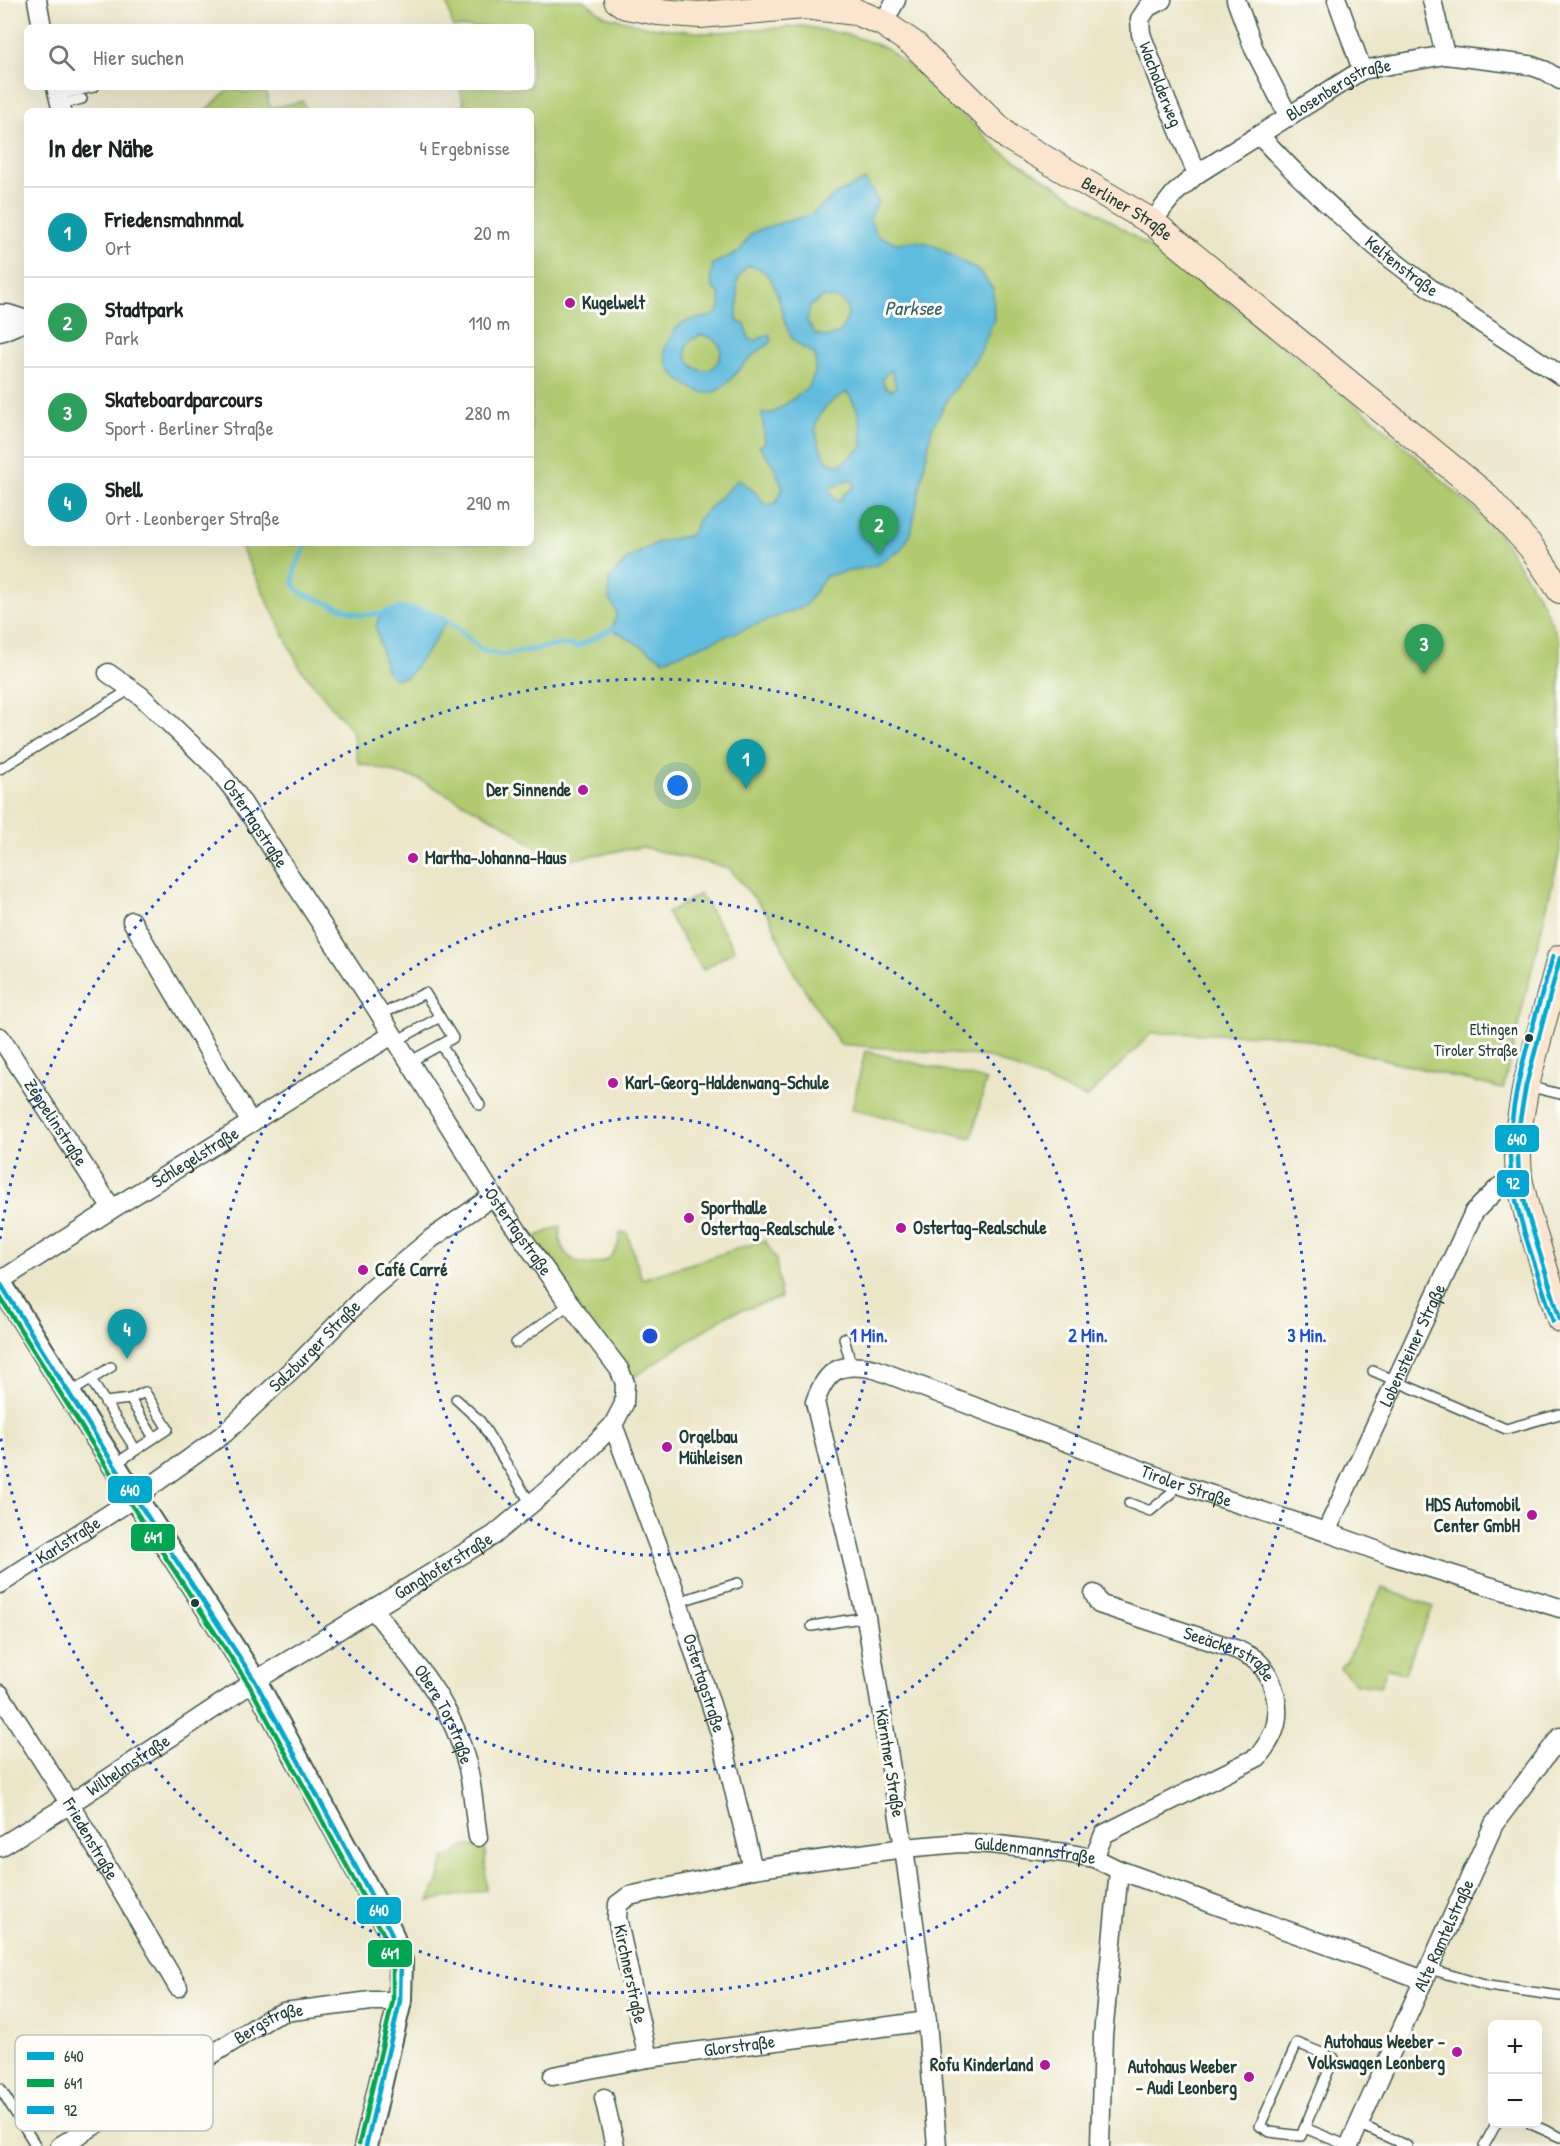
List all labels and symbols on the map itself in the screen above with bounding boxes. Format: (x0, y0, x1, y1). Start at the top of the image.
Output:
street label: Wacholderweg (1133, 38, 1189, 130)
street label: Blosenbergstraße (1281, 52, 1393, 127)
street label: Berliner Straße (1077, 170, 1178, 246)
street label: Keltenstraße (1360, 230, 1444, 302)
place label: Kugelwelt (582, 290, 646, 316)
water label: Parksee (884, 294, 943, 321)
marker: Kugelwelt (563, 296, 577, 310)
pin: 2 (860, 506, 898, 555)
pin: 3 (1404, 624, 1444, 674)
pin: 1 (726, 740, 766, 789)
your location (663, 771, 692, 800)
street label: Ostertagstraße (217, 773, 294, 872)
place label: Der Sinnende (486, 777, 572, 802)
marker: Der Sinnende (576, 783, 590, 797)
place label: Martha-Johanna-Haus (425, 845, 567, 870)
marker: Martha-Johanna-Haus (406, 851, 420, 865)
place label: Eltingen Tiroler Straße (1434, 1018, 1519, 1061)
marker: Eltingen Tiroler Straße (1523, 1032, 1535, 1044)
place label: Karl-Georg-Haldenwang-Schule (625, 1070, 830, 1096)
street label: Zeppelinstraße (18, 1074, 94, 1171)
marker: Karl-Georg-Haldenwang-Schule (606, 1076, 620, 1090)
street label: Schlegelstraße (146, 1120, 243, 1194)
line badge: 640 (1494, 1124, 1540, 1153)
text: 640 (1507, 1128, 1527, 1150)
line badge: 92 (1496, 1169, 1530, 1198)
text: 92 (1506, 1172, 1520, 1194)
street label: Ostertagstraße (479, 1183, 558, 1281)
place label: Sporthalle Ostertag-Realschule (701, 1195, 835, 1242)
marker: Sporthalle Ostertag-Realschule (682, 1211, 696, 1225)
place label: Ostertag-Realschule (913, 1215, 1047, 1241)
marker: Ostertag-Realschule (894, 1221, 908, 1235)
place label: Café Carré (375, 1257, 448, 1282)
marker: Café Carré (356, 1263, 370, 1277)
street label: Lobensteiner Straße (1373, 1279, 1451, 1410)
street label: Salzburger Straße (263, 1294, 366, 1397)
pin: 4 (108, 1310, 146, 1359)
text: 1 Min. (850, 1323, 888, 1348)
text: 2 Min. (1068, 1323, 1108, 1348)
text: 3 Min. (1288, 1323, 1327, 1348)
centre of rings (640, 1326, 660, 1346)
place label: Orgelbau Mühleisen (679, 1424, 743, 1470)
marker: Orgelbau Mühleisen (660, 1440, 674, 1454)
street label: Tiroler Straße (1137, 1458, 1235, 1513)
line badge: 640 (107, 1475, 153, 1504)
text: 640 (120, 1479, 140, 1501)
place label: HDS Automobil Center GmbH (1425, 1492, 1521, 1538)
marker: HDS Automobil Center GmbH (1525, 1508, 1539, 1522)
street label: Karlstraße (31, 1510, 105, 1570)
line badge: 641 (130, 1523, 176, 1552)
text: 641 (144, 1526, 162, 1548)
street label: Ganghoferstraße (389, 1526, 497, 1605)
unlabelled marker (189, 1597, 201, 1609)
street label: Seeäckerstraße (1180, 1620, 1282, 1686)
street label: Ostertagstraße (677, 1630, 732, 1736)
street label: Obere Torstraße (408, 1659, 480, 1767)
street label: Kärntner Straße (870, 1707, 911, 1819)
street label: Wilhelmstraße (81, 1728, 175, 1802)
street label: Friedenstraße (57, 1792, 125, 1884)
street label: Guldenmannstraße (974, 1830, 1098, 1870)
street label: Alte Ramtelstraße (1407, 1875, 1480, 1995)
line badge: 640 (356, 1896, 402, 1925)
text: 640 (369, 1899, 389, 1921)
street label: Kirchnerstraße (608, 1922, 653, 2026)
line badge: 641 (367, 1939, 413, 1968)
text: 641 (381, 1942, 399, 1964)
street label: Bergstraße (229, 1997, 305, 2050)
street label: Glorstraße (702, 2028, 777, 2062)
place label: Autohaus Weeber - Volkswagen Leonberg (1307, 2029, 1445, 2076)
legend (15, 2035, 213, 2131)
text: 640 (64, 2045, 84, 2067)
marker: Autohaus Weeber - Volkswagen Leonberg (1450, 2045, 1464, 2059)
place label: Rofu Kinderland (930, 2052, 1033, 2077)
place label: Autohaus Weeber - Audi Leonberg (1128, 2054, 1237, 2101)
marker: Rofu Kinderland (1038, 2058, 1052, 2072)
marker: Autohaus Weeber - Audi Leonberg (1242, 2070, 1256, 2084)
text: 641 (64, 2072, 82, 2094)
text: 92 (64, 2099, 78, 2121)

